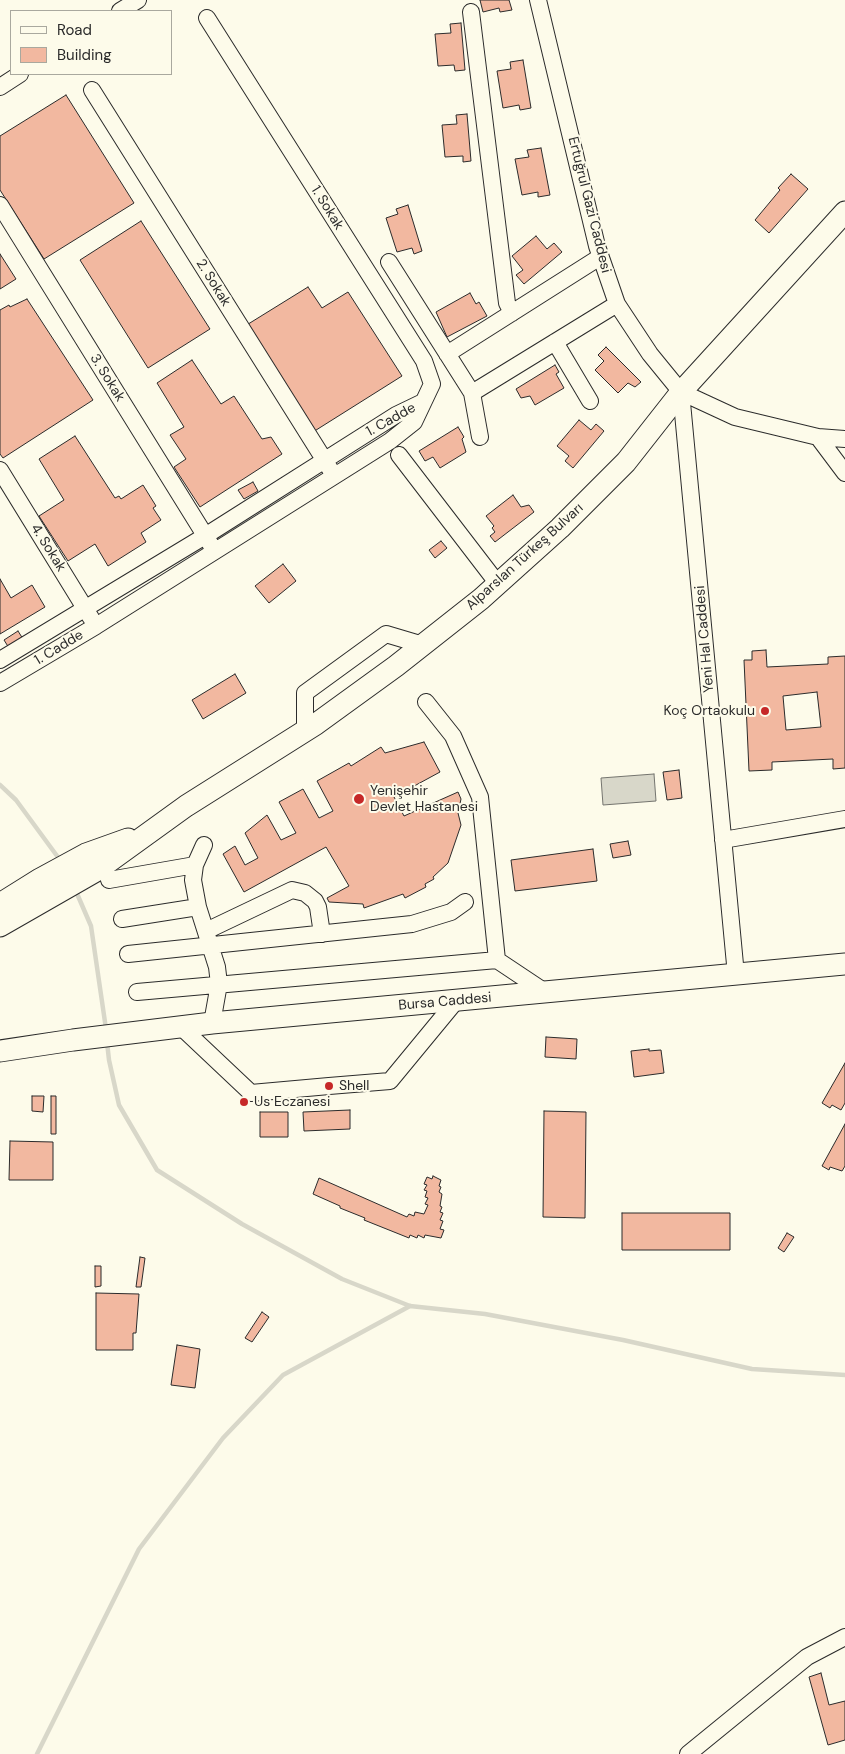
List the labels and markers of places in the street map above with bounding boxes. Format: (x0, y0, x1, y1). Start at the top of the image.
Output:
place label: Koç Ortaokulu (664, 703, 755, 719)
marker: Koç Ortaokulu (759, 705, 771, 717)
place label: Yenişehir Devlet Hastanesi (370, 783, 478, 816)
marker: Yenişehir Devlet Hastanesi (352, 792, 366, 806)
place label: Shell (339, 1078, 369, 1094)
marker: Shell (323, 1080, 335, 1092)
place label: Us Eczanesi (254, 1094, 330, 1110)
marker: Us Eczanesi (238, 1096, 250, 1108)

